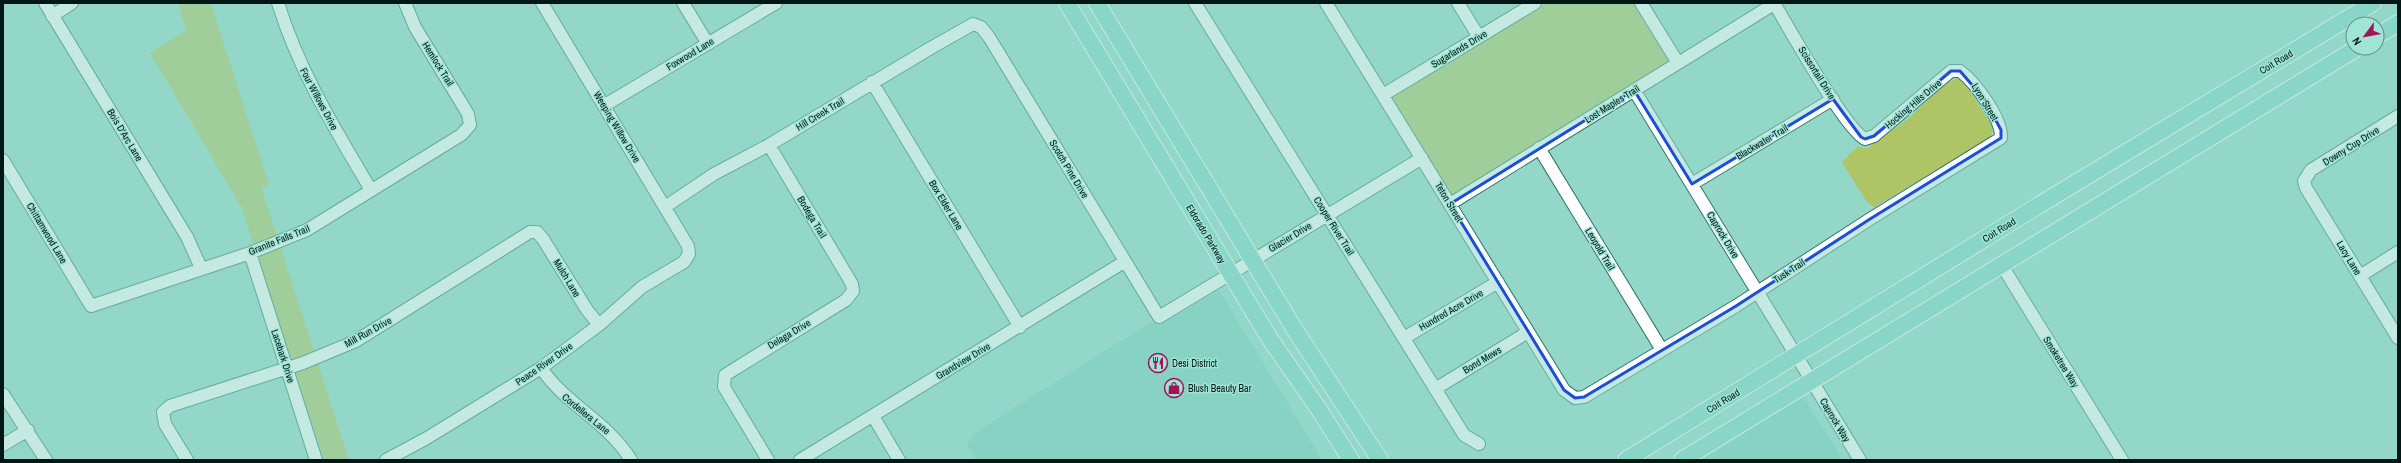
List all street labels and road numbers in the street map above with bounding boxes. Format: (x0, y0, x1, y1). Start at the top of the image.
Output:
street label: Sugarlands Drive (1428, 27, 1490, 71)
street label: Foxwood Lane (664, 34, 717, 73)
street label: Hemlock Trail (419, 39, 457, 89)
street label: Scissortail Drive (1796, 44, 1839, 102)
street label: Coit Road (2257, 47, 2295, 77)
street label: Four Willows Drive (297, 66, 341, 133)
street label: Hocking Hills Drive (1882, 76, 1944, 132)
street label: Lyon Street (1969, 81, 2002, 124)
street label: Lost Maples Trail (1582, 82, 1642, 126)
street label: Weeping Willow Drive (591, 89, 644, 165)
street label: Hill Creek Trail (793, 94, 847, 134)
street label: Bois D'Arc Lane (104, 106, 146, 164)
street label: Blackwater Trail (1734, 121, 1791, 163)
street label: Downy Cup Drive (2320, 123, 2382, 169)
street label: Scotch Pine Drive (1046, 137, 1092, 201)
street label: Box Elder Lane (926, 178, 966, 233)
street label: Teton Street (1432, 180, 1466, 225)
street label: Bodega Trail (794, 194, 830, 240)
street label: Cooper River Trail (1311, 194, 1357, 258)
street label: Chittamwood Lane (24, 200, 71, 266)
street label: Eldorado Parkway (1183, 202, 1229, 267)
street label: Caprock Drive (1704, 209, 1742, 261)
street label: Coit Road (1980, 215, 2018, 245)
street label: Glacier Drive (1266, 219, 1314, 255)
street label: Granite Falls Trail (247, 222, 312, 258)
street label: Leopold Trail (1582, 225, 1618, 273)
street label: Lacy Lane (2334, 238, 2365, 278)
street label: Mulch Lane (551, 256, 584, 300)
street label: Tusk Trail (1771, 256, 1807, 286)
street label: Hundred Acre Drive (1417, 286, 1486, 334)
street label: Mill Run Drive (342, 314, 394, 350)
street label: Delaga Drive (765, 316, 813, 352)
street label: Lacebark Drive (268, 328, 298, 385)
street label: Smoketree Way (2040, 334, 2082, 391)
street label: Peace River Drive (513, 339, 576, 389)
street label: Grandview Drive (933, 339, 993, 382)
street label: Bond Mews (1460, 343, 1504, 377)
street label: Coit Road (1704, 386, 1742, 416)
street label: Cordellera Lane (559, 391, 613, 438)
street label: Caprock Way (1817, 396, 1854, 445)

